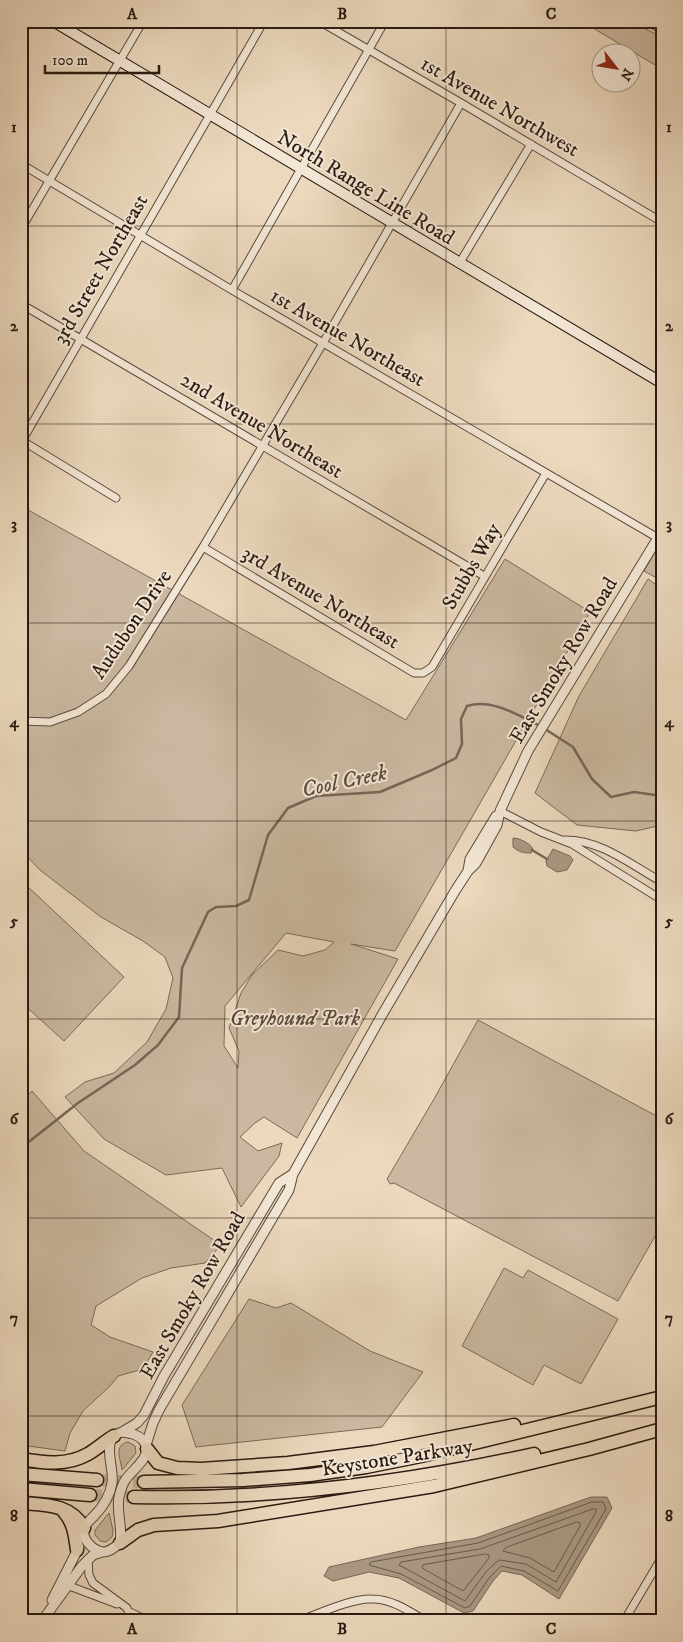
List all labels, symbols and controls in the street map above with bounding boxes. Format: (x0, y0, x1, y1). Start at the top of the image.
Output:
text: A (126, 4, 138, 24)
text: B (337, 4, 347, 24)
text: C (546, 4, 556, 24)
scale bar (45, 42, 159, 74)
north arrow (590, 42, 640, 92)
text: 100 m (52, 51, 88, 70)
street label: 1st Avenue Northwest (415, 51, 584, 163)
text: N (615, 65, 637, 84)
text: 1 (11, 117, 17, 137)
text: 1 (666, 117, 672, 137)
street label: North Range Line Road (272, 125, 459, 251)
street label: 3rd Street Northeast (47, 190, 154, 349)
street label: 1st Avenue Northeast (265, 283, 430, 393)
text: 2 (10, 316, 19, 336)
text: 2 (665, 316, 674, 336)
street label: 2nd Avenue Northeast (175, 367, 348, 485)
text: 3 (11, 514, 17, 534)
text: 3 (666, 514, 672, 534)
street label: Stubbs Way (437, 518, 508, 614)
street label: 3rd Avenue Northeast (237, 541, 404, 655)
street label: Audubon Drive (86, 565, 178, 684)
street label: East Smoky Row Road (504, 572, 624, 748)
text: 4 (8, 712, 19, 732)
text: 4 (663, 712, 674, 732)
water label: Cool Creek (299, 759, 390, 804)
text: 5 (9, 911, 18, 931)
text: 5 (664, 911, 673, 931)
park label: Greyhound Park (230, 1006, 360, 1032)
text: 6 (10, 1109, 20, 1129)
text: 6 (665, 1109, 675, 1129)
street label: East Smoky Row Road (134, 1207, 252, 1384)
text: 7 (10, 1308, 18, 1328)
text: 7 (665, 1308, 673, 1328)
street label: Keystone Parkway (320, 1433, 476, 1483)
text: 8 (10, 1506, 18, 1526)
text: 8 (665, 1506, 673, 1526)
text: A (126, 1619, 138, 1639)
text: B (337, 1619, 347, 1639)
text: C (546, 1619, 556, 1639)

